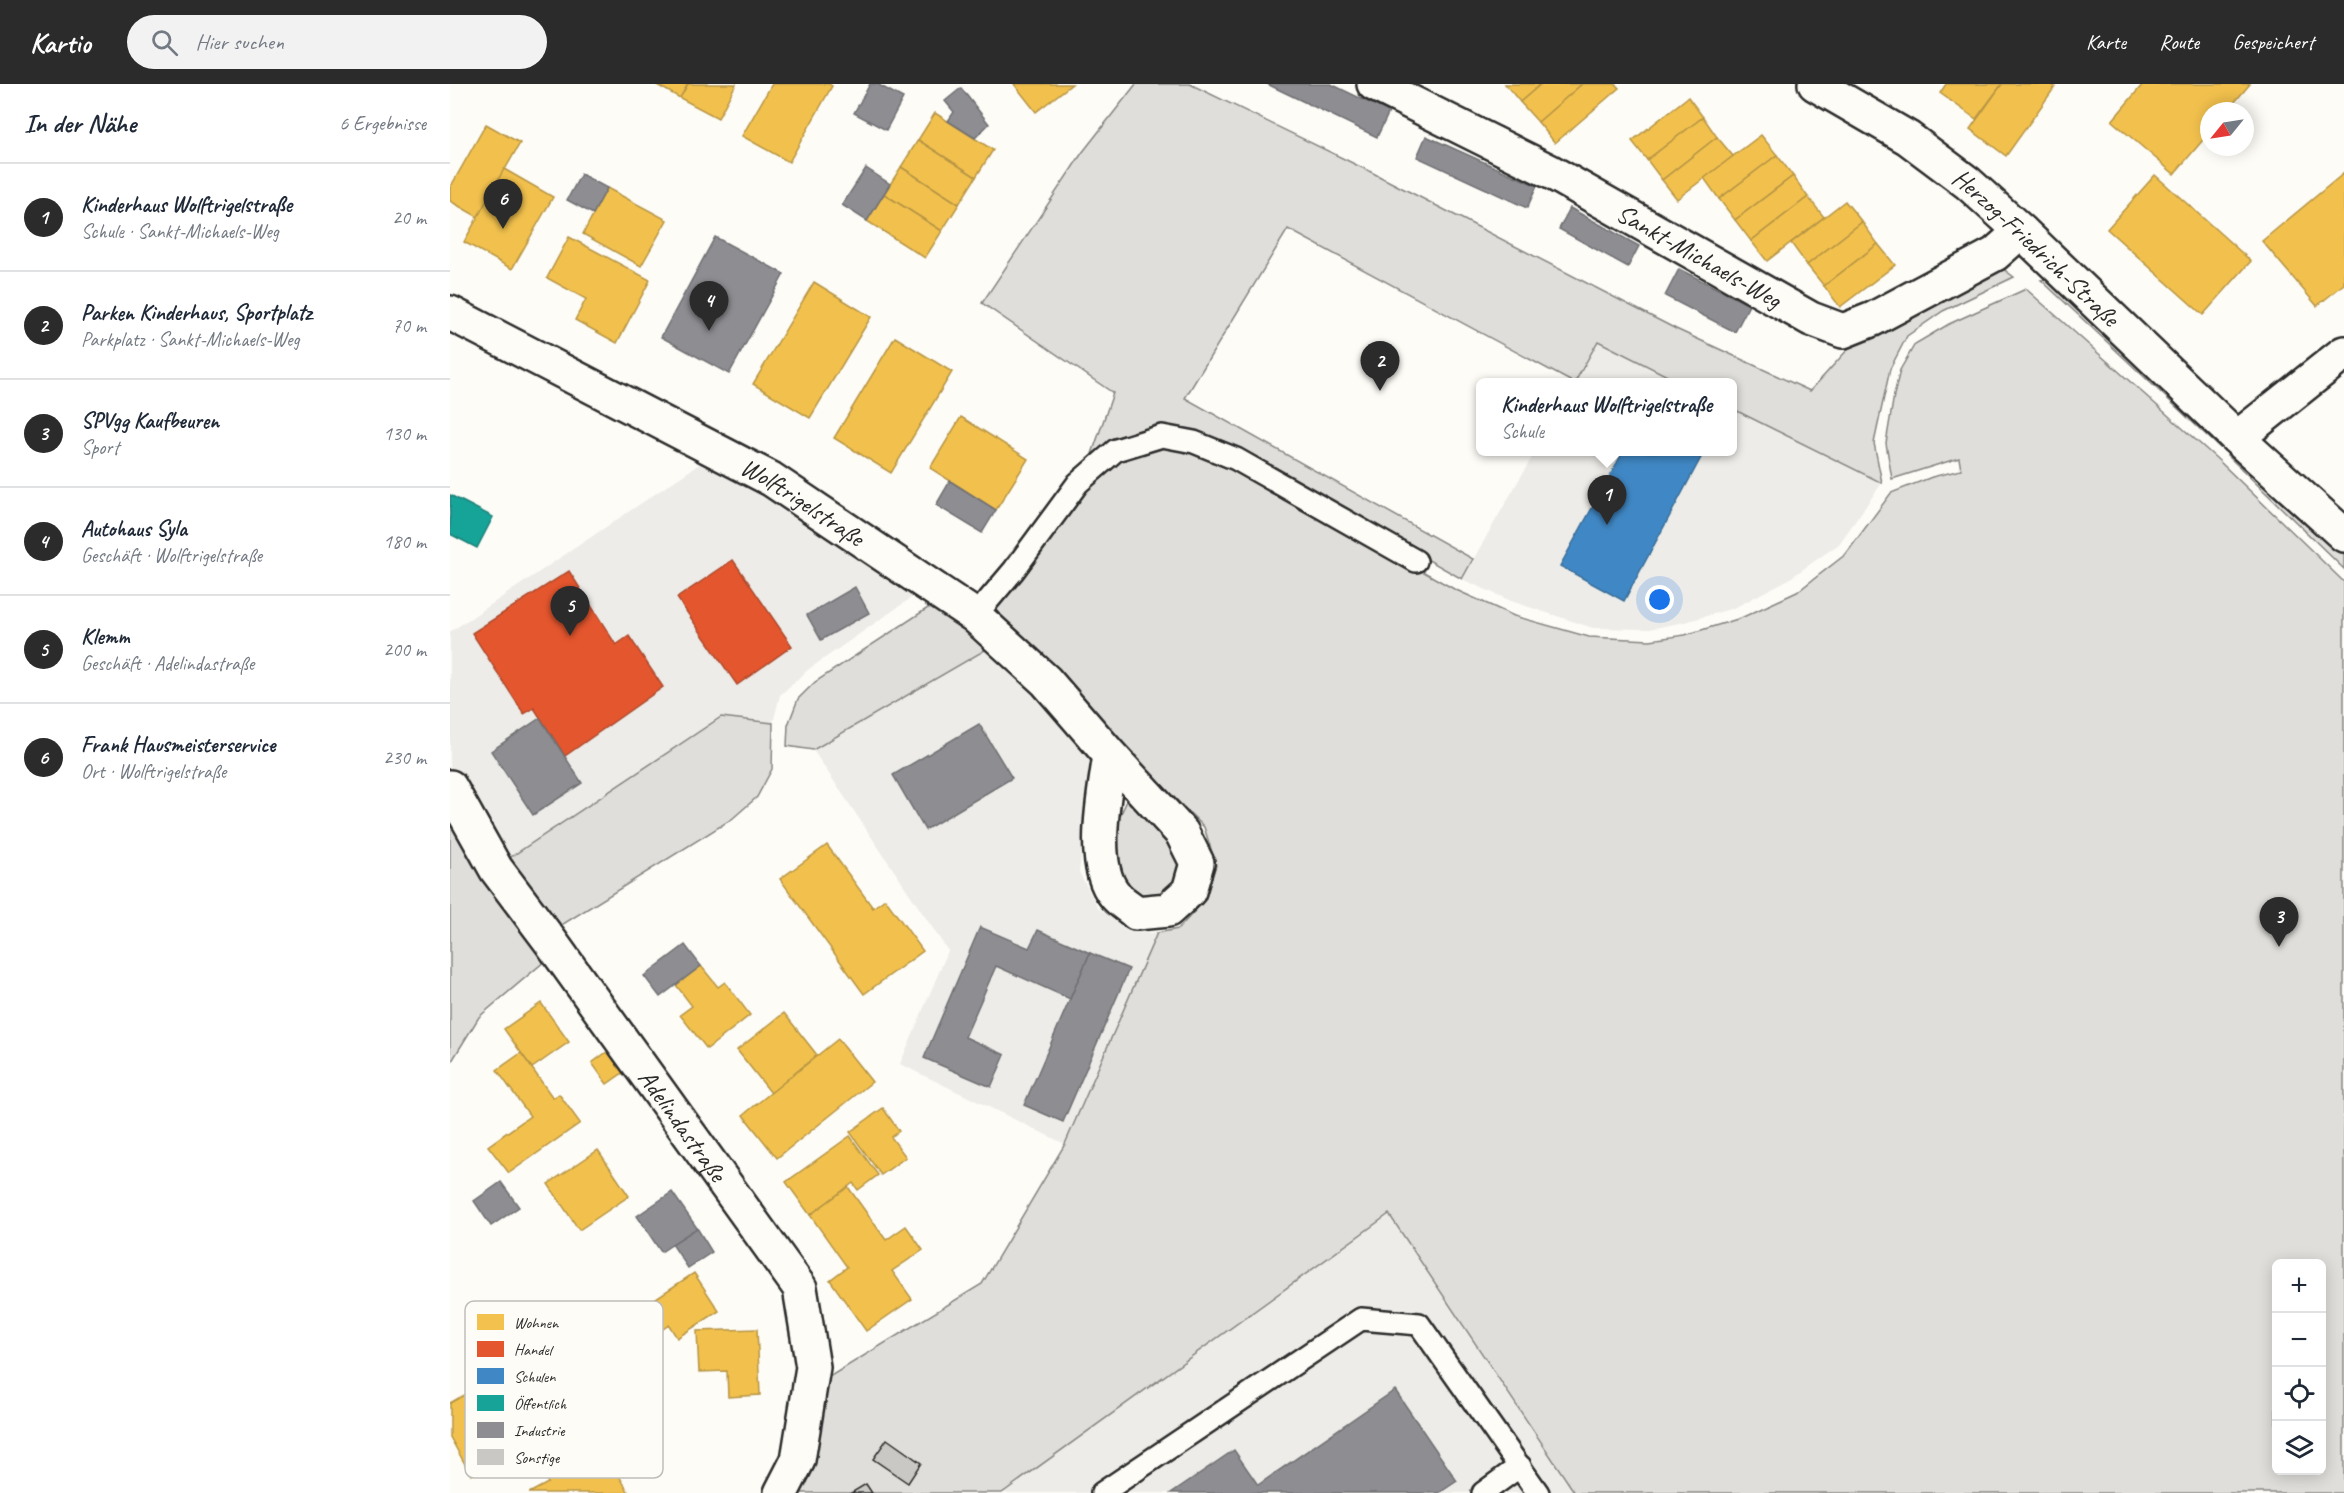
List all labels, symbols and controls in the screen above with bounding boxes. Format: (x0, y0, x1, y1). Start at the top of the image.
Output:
search box (127, 15, 547, 69)
text: Kartio (30, 25, 91, 60)
icon: search (148, 26, 181, 59)
text: Hier suchen (196, 28, 284, 56)
text: Karte (2086, 29, 2126, 55)
text: Route (2159, 29, 2199, 55)
text: Gespeichert (2232, 29, 2314, 55)
north arrow (2200, 102, 2254, 156)
text: In der Nähe (24, 107, 136, 140)
text: 6 Ergebnisse (339, 111, 426, 136)
street label: Herzog-Friedrich-Straße (1946, 161, 2128, 335)
pin: 6 (484, 180, 522, 229)
text: Kinderhaus Wolftrigelstraße (81, 191, 292, 219)
street label: Sankt-Michaels-Weg (1611, 197, 1789, 317)
text: 1 (39, 205, 48, 230)
text: 20 m (392, 205, 426, 230)
text: Schule · Sankt-Michaels-Weg (81, 219, 279, 244)
pin: 4 (690, 282, 728, 331)
text: Parken Kinderhaus, Sportplatz (81, 299, 312, 327)
text: 2 (39, 313, 48, 338)
text: 70 m (392, 313, 426, 338)
text: Parkplatz · Sankt-Michaels-Weg (81, 327, 300, 352)
pin: 2 (1360, 342, 1400, 391)
popup (1476, 378, 1737, 456)
text: Kinderhaus Wolftrigelstraße (1501, 391, 1712, 419)
text: SPVgg Kaufbeuren (81, 407, 219, 435)
text: Schule (1501, 419, 1544, 444)
text: 3 (39, 421, 48, 446)
text: 130 m (383, 421, 426, 446)
text: Sport (81, 435, 119, 460)
street label: Wolftrigelstraße (735, 450, 873, 555)
pin: 1 (1588, 476, 1626, 525)
text: Autohaus Syla (81, 515, 187, 543)
text: 4 (39, 529, 48, 554)
text: 180 m (383, 529, 426, 554)
text: Geschäft · Wolftrigelstraße (81, 543, 262, 568)
your location (1645, 585, 1674, 614)
pin: 5 (550, 586, 590, 636)
text: Klemm (81, 623, 130, 651)
text: 5 (39, 637, 48, 662)
text: 200 m (383, 637, 426, 662)
text: Geschäft · Adelindastraße (81, 651, 254, 676)
text: Frank Hausmeisterservice (81, 731, 275, 759)
text: 6 (39, 745, 48, 770)
text: 230 m (383, 745, 426, 770)
text: Ort · Wolftrigelstraße (81, 759, 226, 784)
pin: 3 (2260, 898, 2298, 947)
street label: Adelindastraße (631, 1063, 735, 1190)
map controls (2272, 1259, 2326, 1475)
button: + (2272, 1259, 2326, 1313)
legend (465, 1301, 663, 1478)
text: Wohnen (514, 1313, 559, 1333)
button: − (2272, 1313, 2326, 1367)
text: Handel (514, 1340, 555, 1360)
text: Schulen (514, 1367, 556, 1387)
button: locate (2272, 1367, 2326, 1421)
text: Öffentlich (514, 1394, 567, 1414)
text: Industrie (514, 1421, 566, 1441)
button: layers (2272, 1421, 2326, 1475)
text: Sonstige (514, 1448, 561, 1468)

